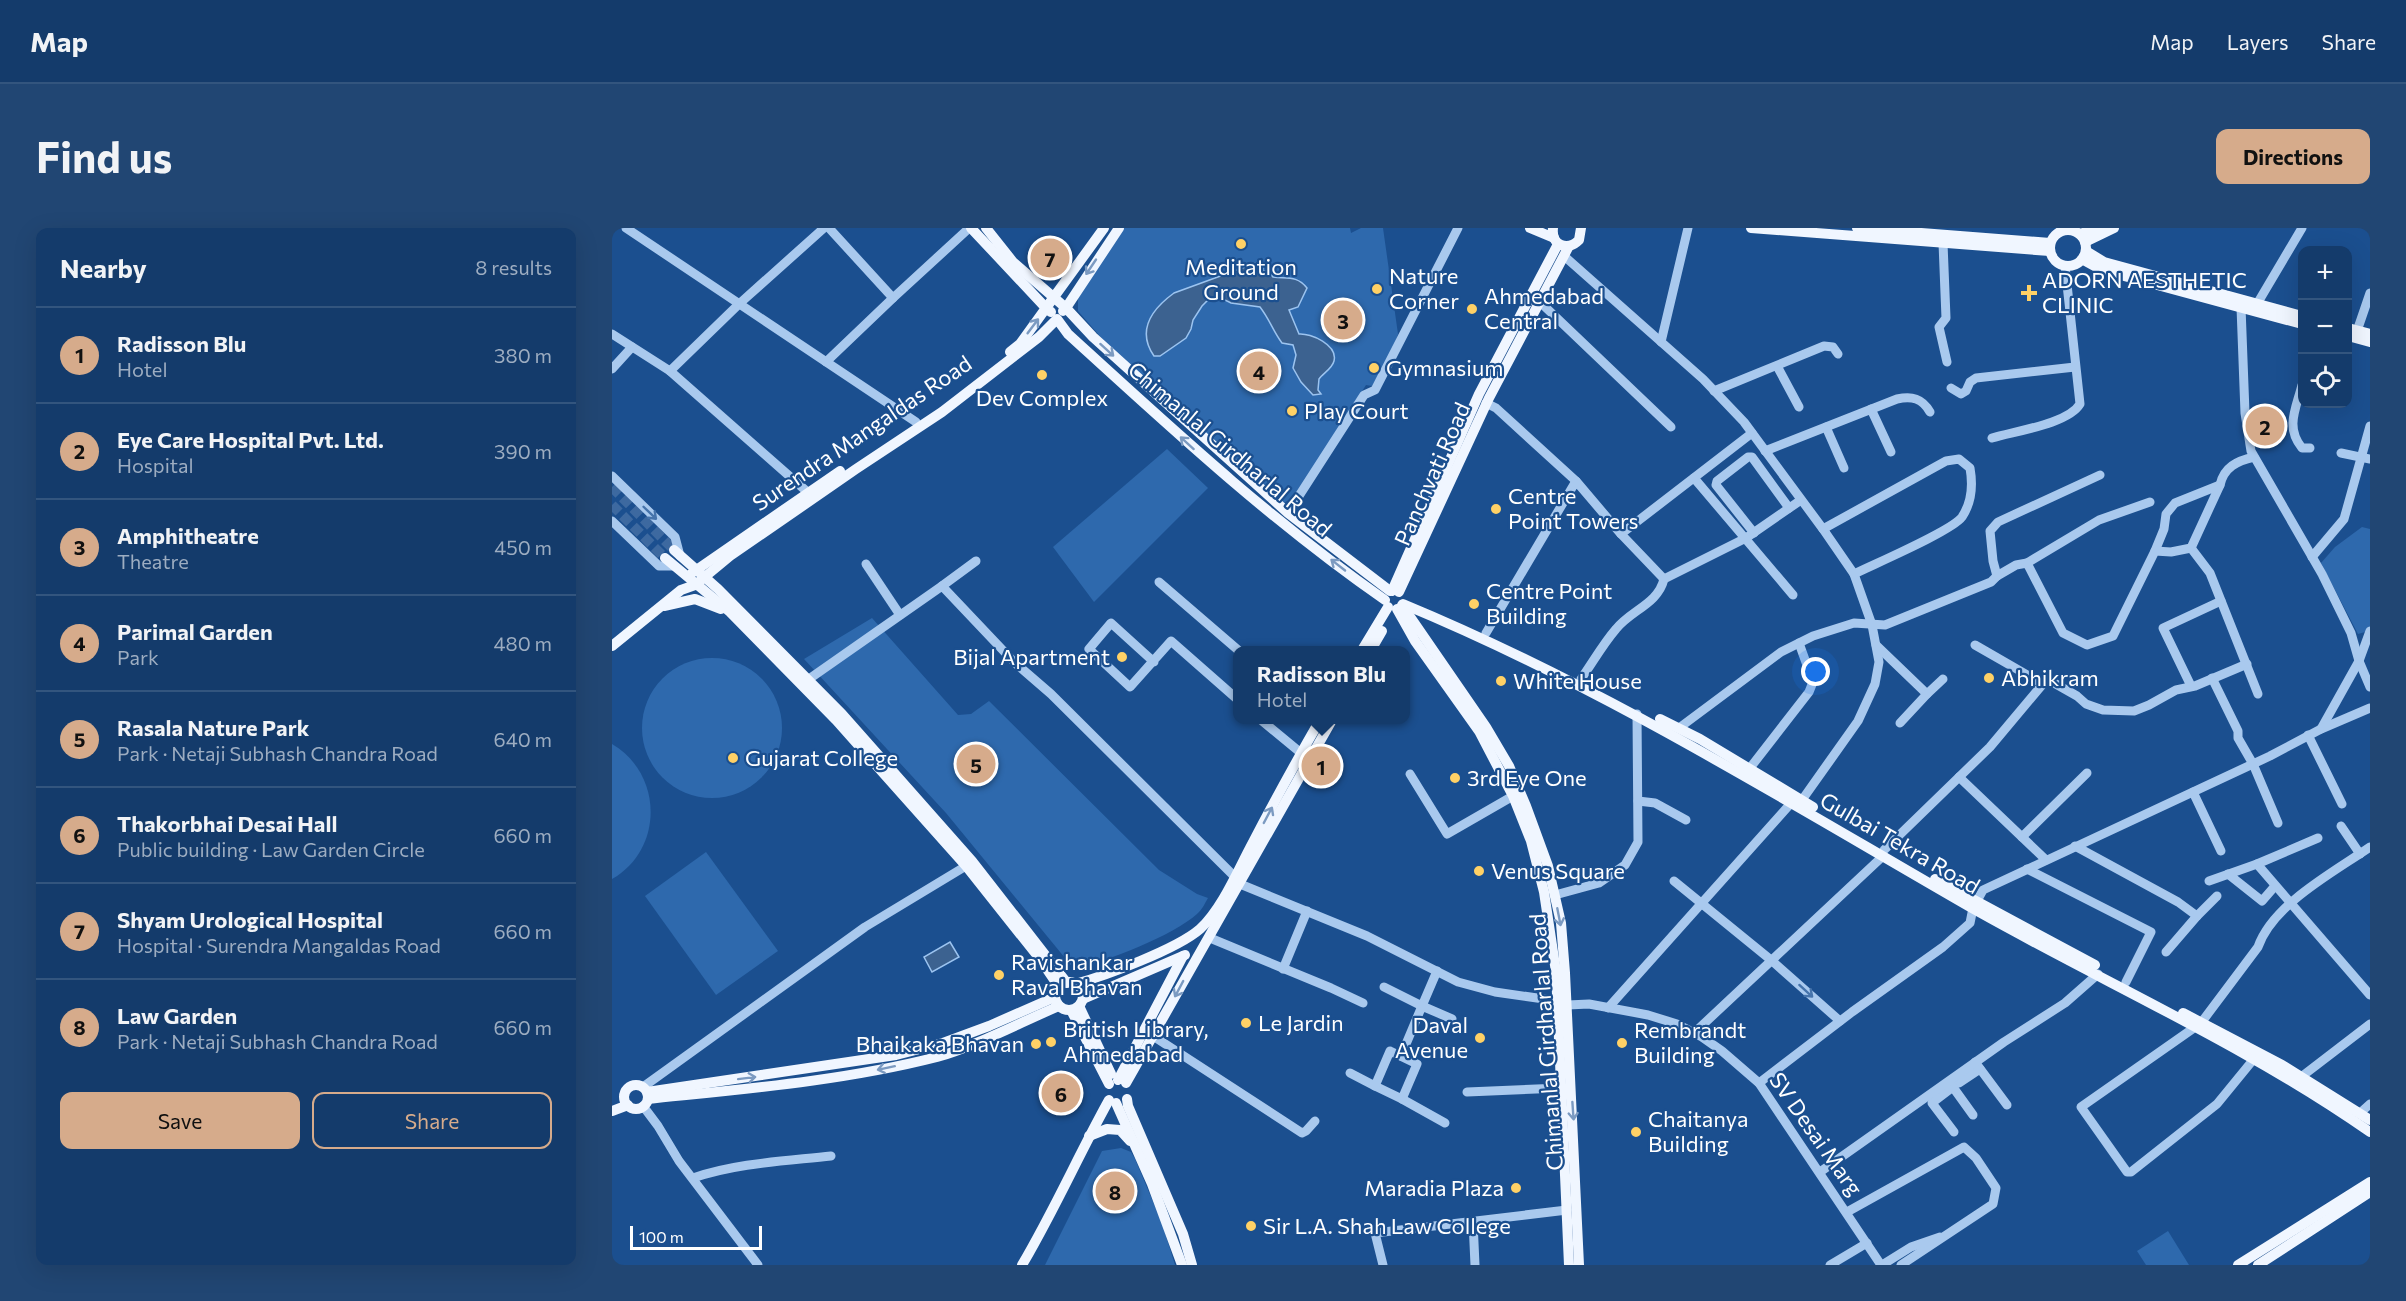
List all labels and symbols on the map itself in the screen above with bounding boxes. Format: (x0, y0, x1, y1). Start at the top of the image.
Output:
pin: 7 (1030, 236, 1070, 280)
marker: Meditation Ground (1234, 237, 1248, 251)
place label: Meditation Ground (1185, 253, 1297, 305)
one-way arrow (1085, 258, 1097, 275)
place label: Nature Corner (1389, 262, 1459, 314)
place label: ADORN AESTHETIC CLINIC (2042, 266, 2247, 318)
marker: Nature Corner (1370, 282, 1384, 296)
place label: Ahmedabad Central (1484, 282, 1604, 334)
marker: ADORN AESTHETIC CLINIC (2020, 284, 2038, 302)
pin: 3 (1324, 298, 1362, 343)
marker: Ahmedabad Central (1465, 302, 1479, 316)
one-way arrow (1026, 318, 1039, 334)
one-way arrow (1099, 343, 1114, 357)
pin: 4 (1240, 348, 1278, 394)
street label: Surendra Mangaldas Road (747, 349, 976, 516)
place label: Gymnasium (1386, 354, 1503, 381)
street label: Chimanlal Girdharlal Road (1123, 355, 1338, 542)
marker: Gymnasium (1367, 361, 1381, 375)
marker: Dev Complex (1035, 368, 1049, 382)
place label: Dev Complex (976, 384, 1108, 411)
place label: Play Court (1304, 397, 1409, 424)
street label: Panchvati Road (1388, 398, 1475, 550)
marker: Play Court (1285, 404, 1299, 418)
pin: 2 (2246, 404, 2284, 448)
one-way arrow (1179, 436, 1194, 450)
place label: Centre Point Towers (1508, 482, 1638, 534)
marker: Centre Point Towers (1489, 502, 1503, 516)
one-way arrow (643, 506, 658, 520)
one-way arrow (1330, 559, 1346, 572)
place label: Centre Point Building (1486, 577, 1612, 629)
marker: Centre Point Building (1467, 597, 1481, 611)
place label: Bijal Apartment (953, 643, 1110, 670)
marker: Bijal Apartment (1115, 650, 1129, 664)
your location (1801, 657, 1830, 686)
place label: Abhikram (2001, 664, 2099, 691)
place label: White House (1513, 667, 1642, 694)
marker: Abhikram (1982, 671, 1996, 685)
marker: White House (1494, 674, 1508, 688)
pin: 5 (956, 742, 996, 786)
place label: Gujarat College (745, 744, 898, 771)
pin: 1 (1302, 744, 1340, 788)
marker: Gujarat College (726, 751, 740, 765)
place label: 3rd Eye One (1467, 764, 1587, 791)
marker: 3rd Eye One (1448, 771, 1462, 785)
street label: Gulbai Tekra Road (1816, 786, 1985, 899)
one-way arrow (1263, 806, 1274, 824)
place label: Venus Square (1491, 857, 1625, 884)
marker: Venus Square (1472, 864, 1486, 878)
one-way arrow (1554, 907, 1565, 926)
street label: Chimanlal Girdharlal Road (1523, 913, 1568, 1171)
place label: Ravishankar Raval Bhavan (1011, 948, 1143, 1000)
marker: Ravishankar Raval Bhavan (992, 968, 1006, 982)
one-way arrow (1173, 980, 1185, 997)
one-way arrow (1798, 984, 1813, 998)
place label: Le Jardin (1258, 1009, 1344, 1036)
place label: Daval Avenue (1395, 1011, 1468, 1063)
place label: British Library, Ahmedabad (1063, 1015, 1209, 1067)
marker: Le Jardin (1239, 1016, 1253, 1030)
place label: Rembrandt Building (1634, 1016, 1746, 1068)
place label: Bhaikaka Bhavan (856, 1030, 1024, 1057)
marker: Daval Avenue (1473, 1031, 1487, 1045)
marker: British Library, Ahmedabad (1044, 1035, 1058, 1049)
marker: Rembrandt Building (1615, 1036, 1629, 1050)
marker: Bhaikaka Bhavan (1029, 1037, 1043, 1051)
one-way arrow (877, 1063, 896, 1074)
street label: SV Desai Marg (1764, 1067, 1869, 1201)
pin: 6 (1042, 1070, 1080, 1116)
one-way arrow (736, 1073, 756, 1084)
one-way arrow (1567, 1101, 1578, 1121)
place label: Chaitanya Building (1648, 1105, 1748, 1157)
marker: Chaitanya Building (1629, 1125, 1643, 1139)
pin: 8 (1096, 1168, 1134, 1214)
place label: Maradia Plaza (1364, 1174, 1504, 1201)
marker: Maradia Plaza (1509, 1181, 1523, 1195)
place label: Sir L.A. Shah Law College (1263, 1212, 1511, 1239)
marker: Sir L.A. Shah Law College (1244, 1219, 1258, 1233)
scale bar (630, 1223, 762, 1250)

